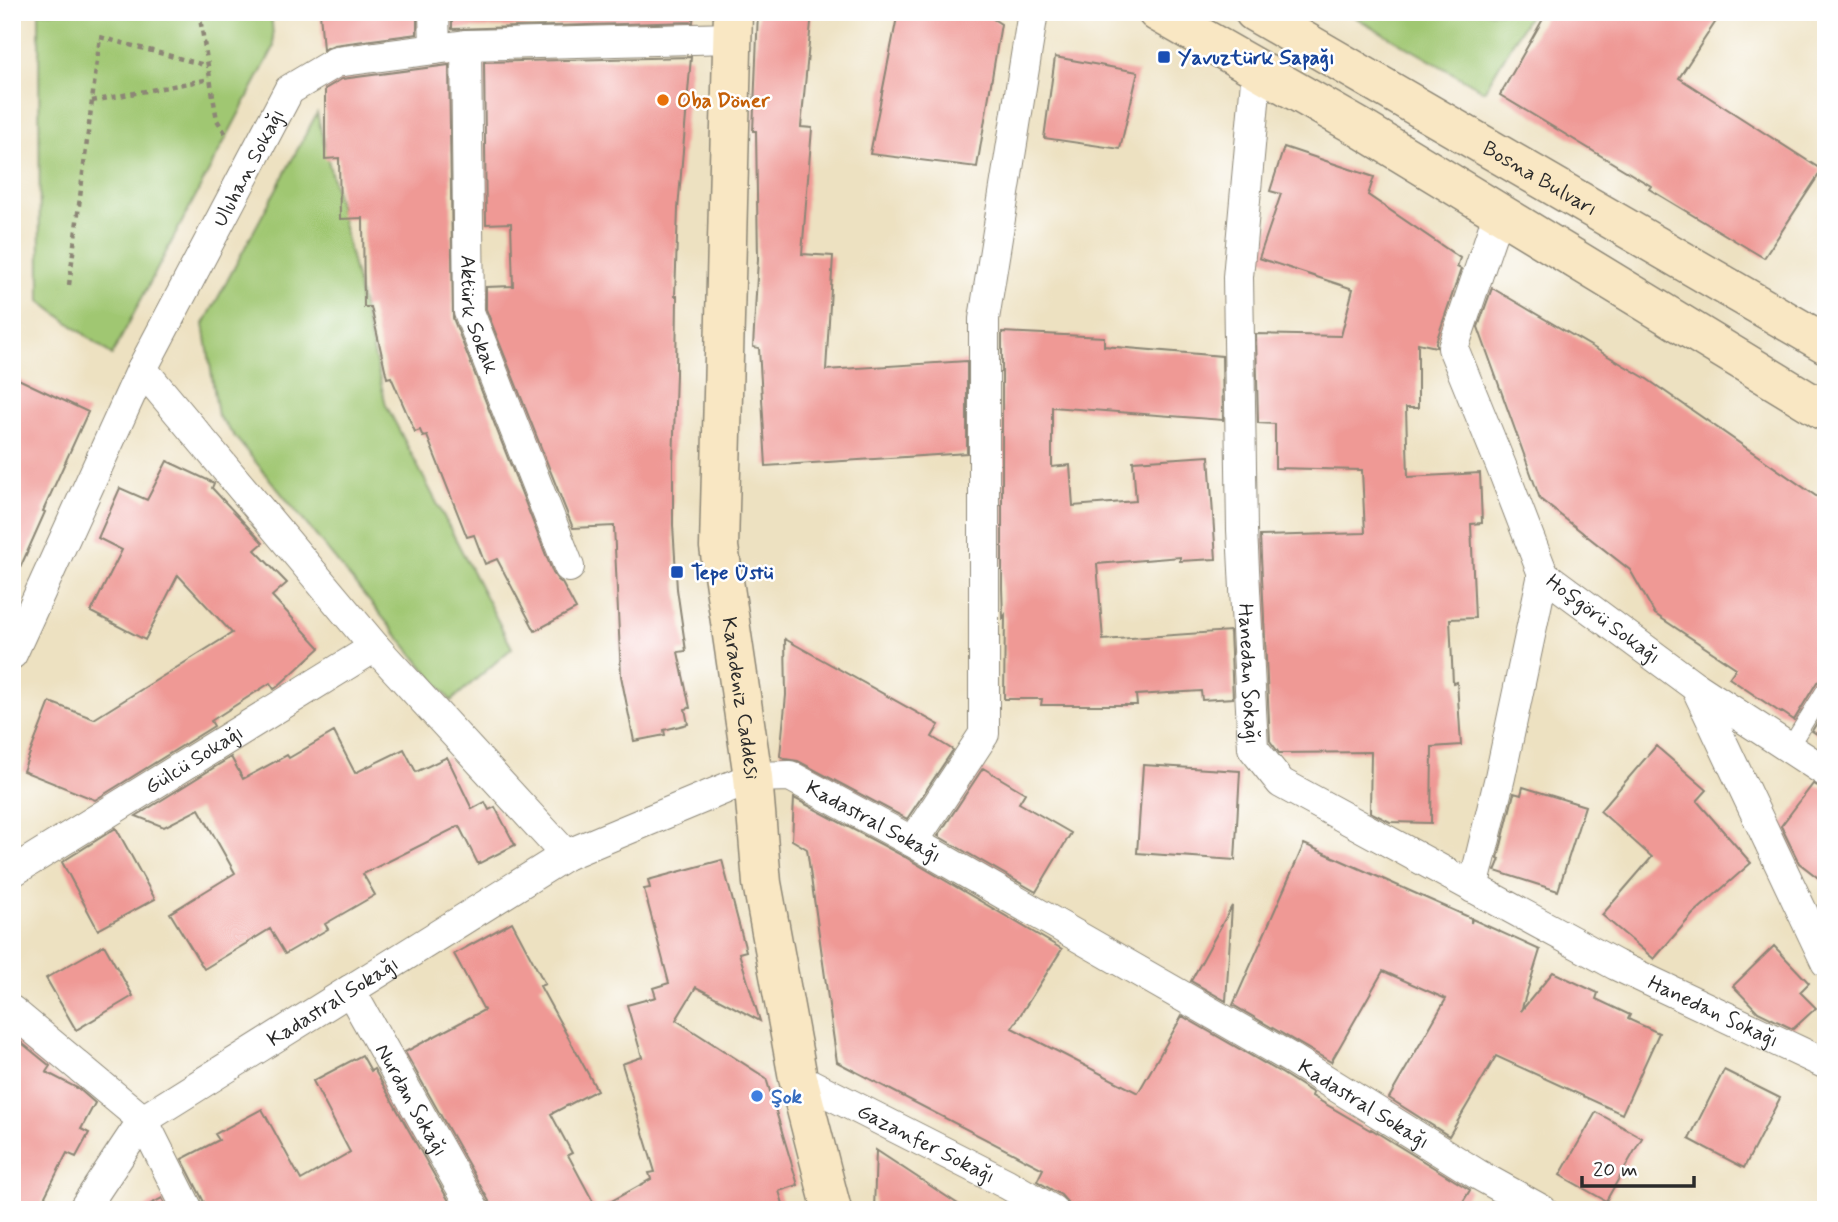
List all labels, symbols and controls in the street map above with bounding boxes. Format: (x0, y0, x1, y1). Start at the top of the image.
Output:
place label: Yavuztürk Sapağı (1178, 44, 1335, 72)
marker: Yavuztürk Sapağı (1156, 49, 1172, 65)
place label: Oba Döner (677, 87, 771, 115)
marker: Oba Döner (655, 92, 671, 108)
street label: Uluhan Sokağı (206, 104, 292, 232)
street label: Bosna Bulvarı (1477, 135, 1602, 223)
street label: Aktürk Sokak (453, 255, 505, 378)
place label: Tepe Üstü (691, 559, 774, 587)
marker: Tepe Üstü (669, 564, 685, 580)
street label: Hoşgörü Sokağı (1540, 568, 1666, 671)
street label: Hanedan Sokağı (1231, 603, 1266, 745)
street label: Karadeniz Caddesi (715, 615, 766, 781)
street label: Gülcü Sokağı (140, 719, 249, 801)
street label: Kadastral Sokağı (801, 774, 946, 870)
street label: Kadastral Sokağı (262, 950, 404, 1054)
street label: Hanedan Sokağı (1643, 969, 1783, 1055)
street label: Nurdan Sokağı (368, 1039, 454, 1162)
street label: Kadastral Sokağı (1292, 1053, 1434, 1156)
place label: Şok (771, 1083, 803, 1111)
marker: Şok (749, 1088, 765, 1104)
street label: Gazanfer Sokağı (852, 1097, 1000, 1191)
scale bar (1582, 1145, 1694, 1189)
text: 20 m (1593, 1156, 1638, 1184)

